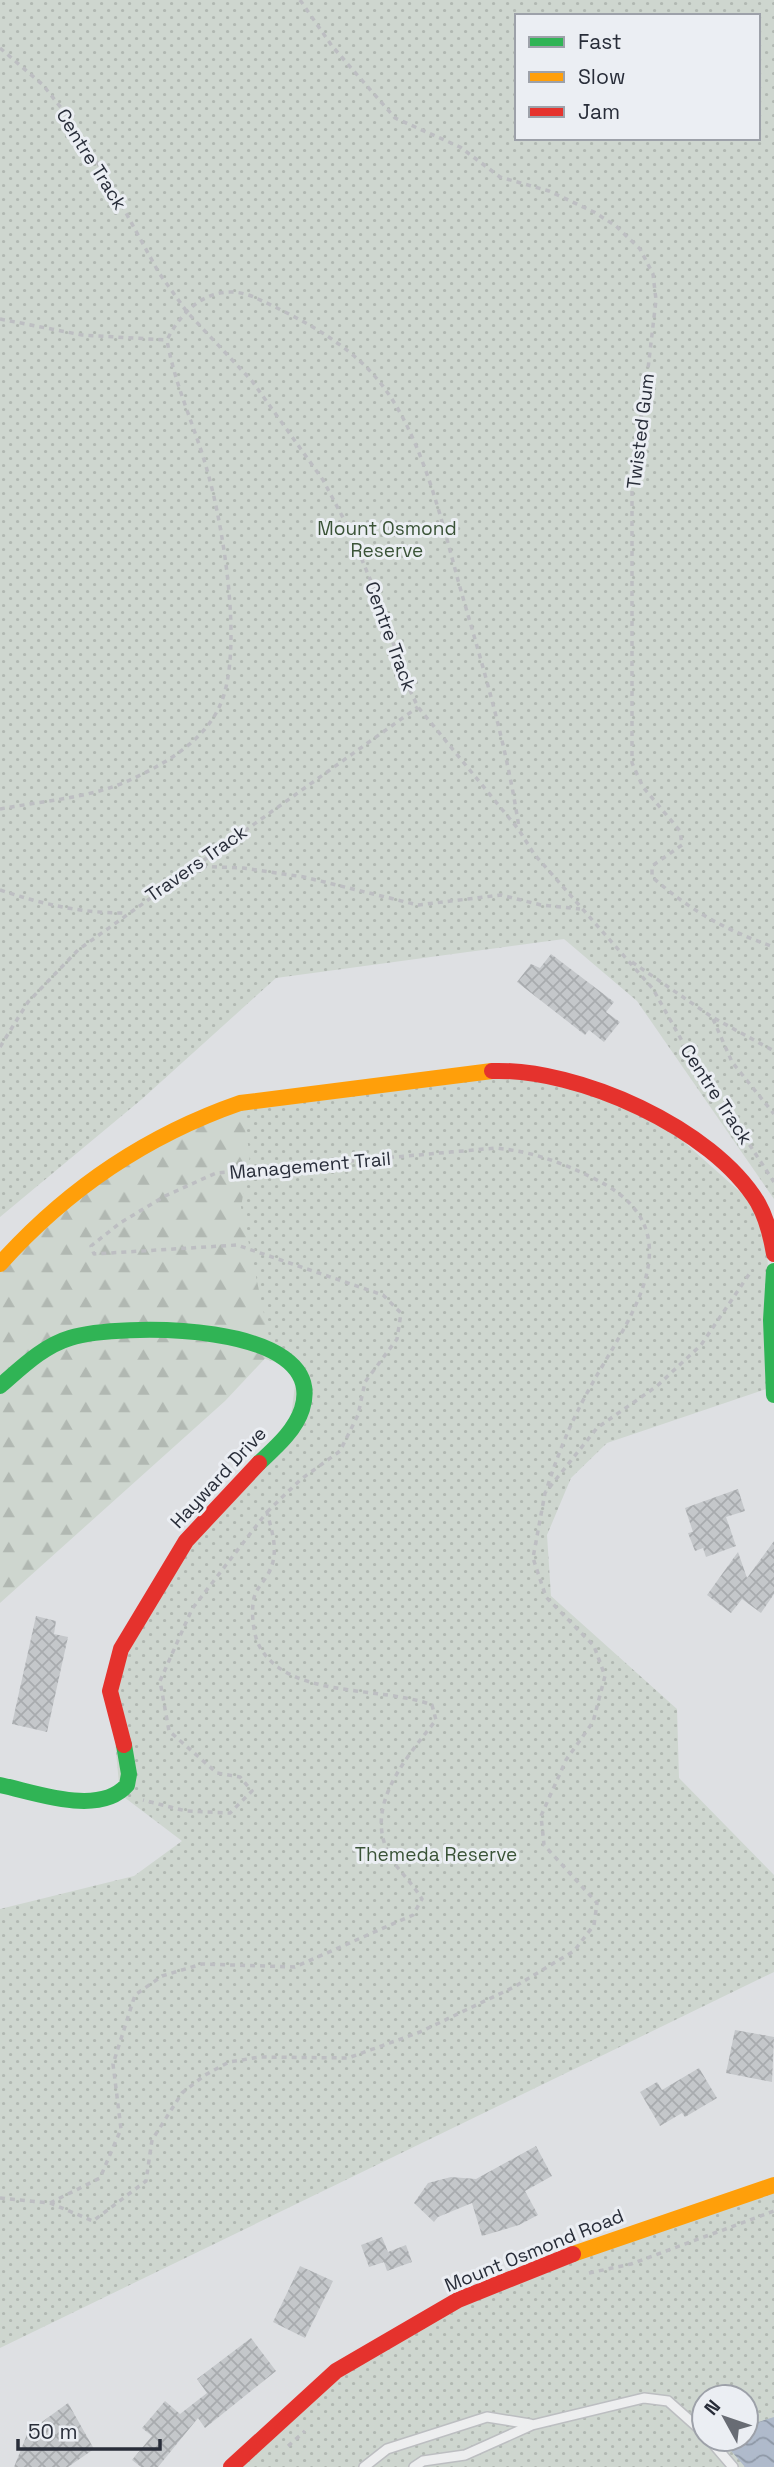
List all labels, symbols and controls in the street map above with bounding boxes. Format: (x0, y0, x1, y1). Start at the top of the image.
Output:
legend (515, 14, 760, 140)
text: Fast (578, 28, 622, 55)
text: Slow (578, 63, 626, 90)
text: Jam (578, 98, 620, 125)
street label: Centre Track (51, 104, 133, 215)
street label: Twisted Gum (621, 372, 660, 490)
park label: Mount Osmond Reserve (317, 516, 457, 563)
street label: Centre Track (359, 578, 422, 694)
street label: Travers Track (141, 819, 252, 908)
street label: Centre Track (675, 1039, 758, 1149)
street label: Management Trail (228, 1146, 392, 1185)
street label: Hayward Drive (165, 1421, 272, 1533)
park label: Themeda Reserve (355, 1842, 517, 1867)
street label: Mount Osmond Road (441, 2203, 627, 2298)
north arrow (690, 2383, 760, 2453)
text: N (699, 2394, 726, 2420)
scale bar (18, 2408, 159, 2452)
text: 50 m (28, 2418, 78, 2445)

